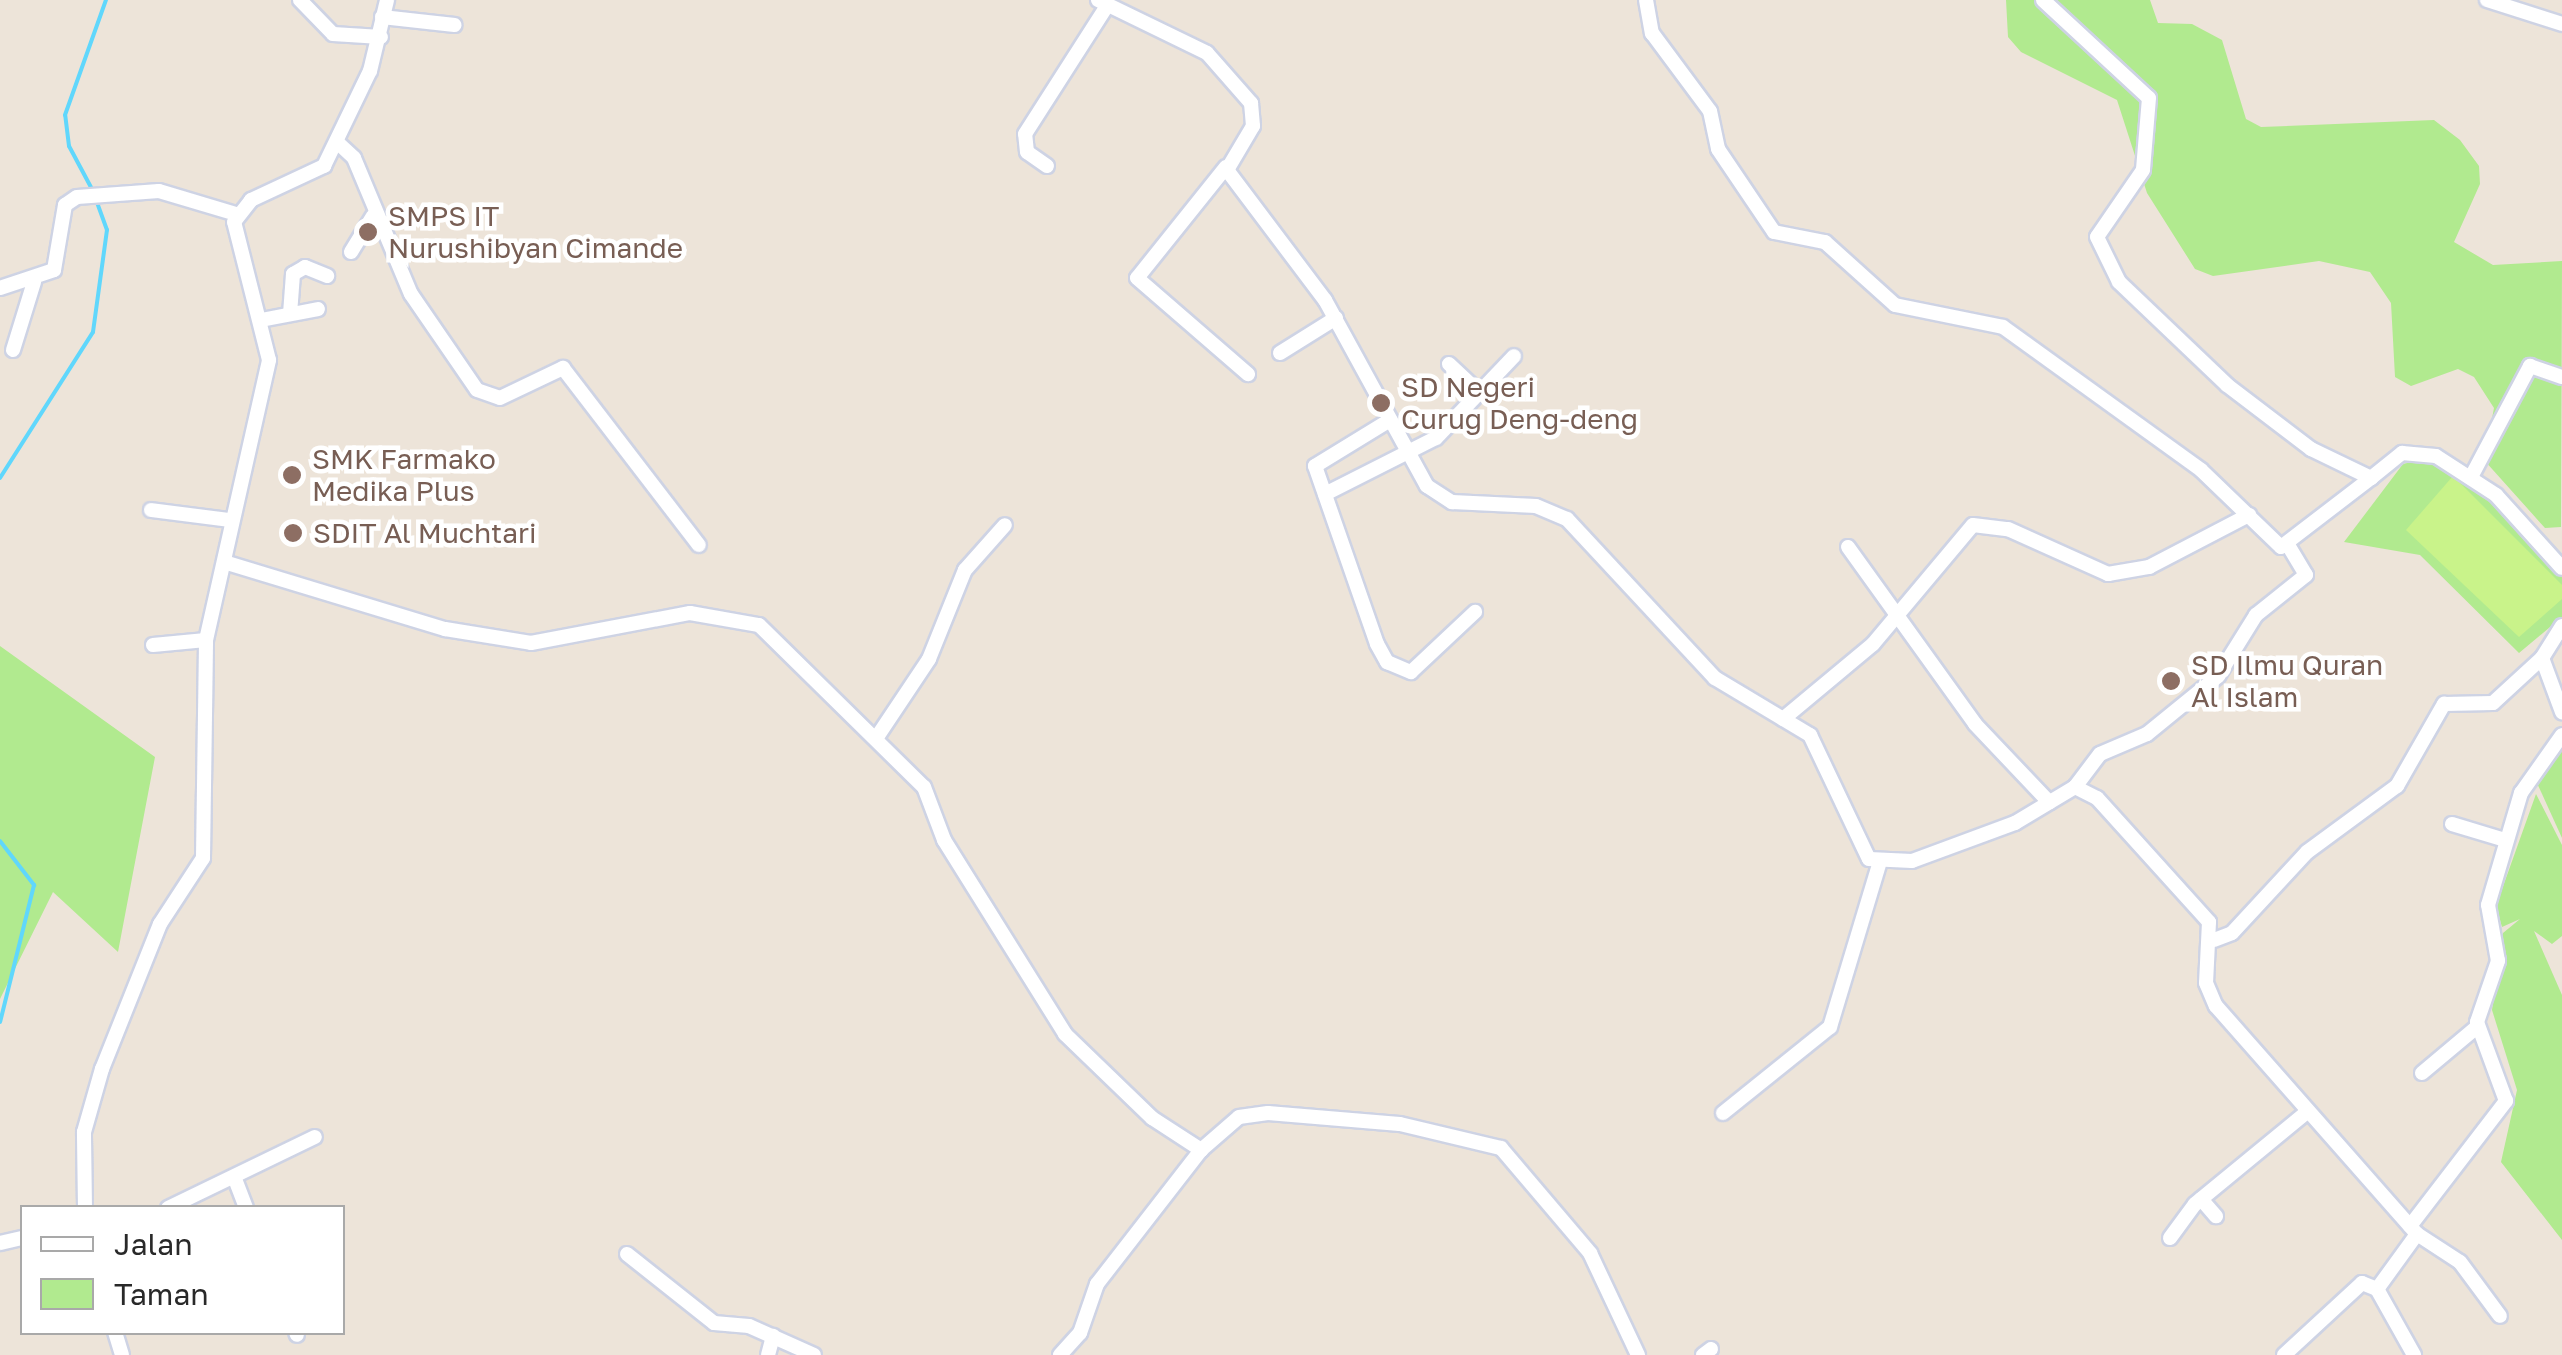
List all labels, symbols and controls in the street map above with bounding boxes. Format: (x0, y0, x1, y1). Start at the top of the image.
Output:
place label: SMPS IT Nurushibyan Cimande (388, 199, 683, 265)
marker: SMPS IT Nurushibyan Cimande (357, 221, 379, 243)
place label: SD Negeri Curug Deng-deng (1401, 370, 1638, 436)
marker: SD Negeri Curug Deng-deng (1370, 392, 1392, 414)
place label: SMK Farmako Medika Plus (312, 442, 496, 508)
marker: SMK Farmako Medika Plus (281, 464, 303, 486)
place label: SDIT Al Muchtari (313, 516, 536, 550)
marker: SDIT Al Muchtari (282, 522, 304, 544)
place label: SD Ilmu Quran Al Islam (2191, 648, 2383, 714)
marker: SD Ilmu Quran Al Islam (2160, 670, 2182, 692)
legend (20, 1205, 345, 1335)
text: Jalan (114, 1226, 193, 1262)
text: Taman (114, 1276, 209, 1312)

